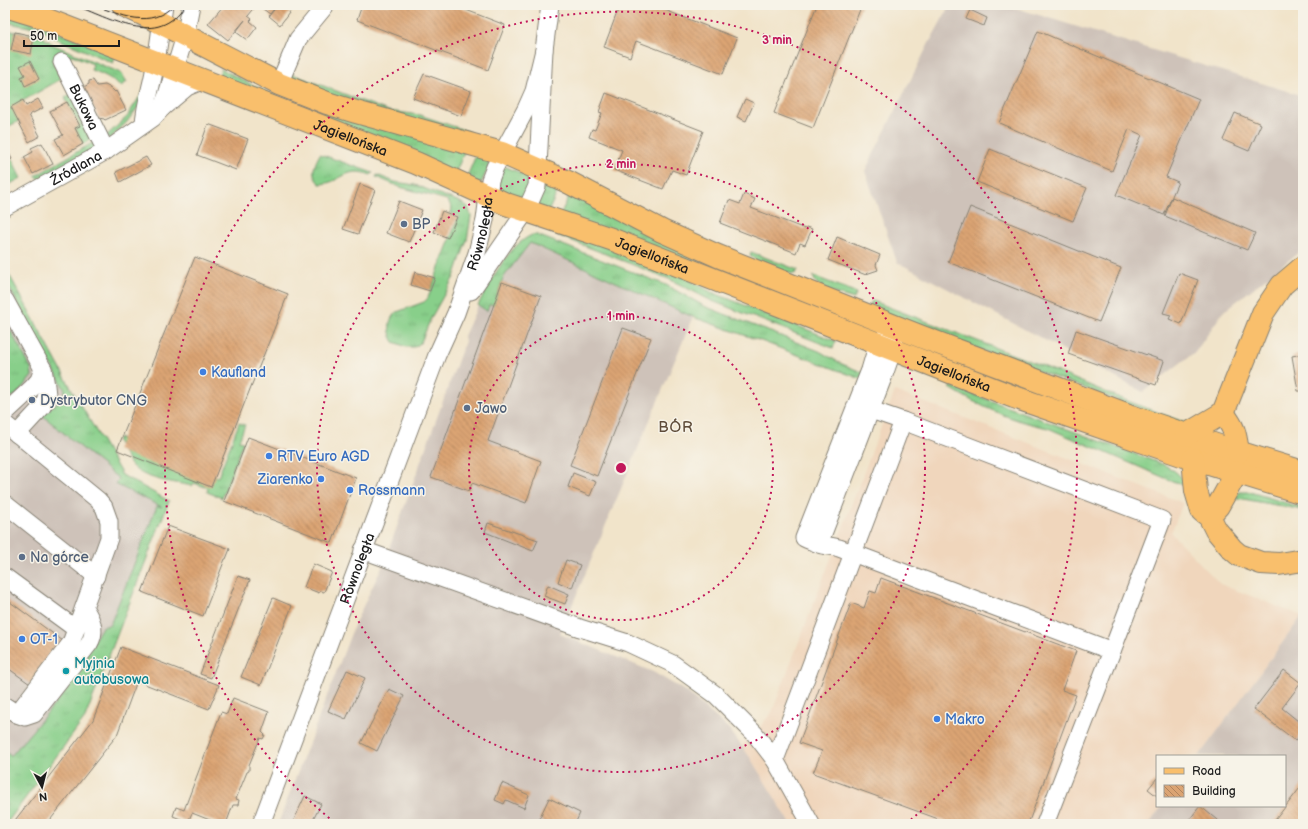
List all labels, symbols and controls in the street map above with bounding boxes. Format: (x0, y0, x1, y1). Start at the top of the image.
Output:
scale bar (24, 22, 119, 48)
text: 50 m (30, 29, 57, 44)
text: 3 min (762, 33, 792, 48)
street label: Bukowa (66, 81, 103, 133)
street label: Jagiellońska (311, 116, 390, 160)
street label: Źródlana (46, 147, 105, 189)
text: 2 min (606, 157, 636, 172)
street label: Równoległa (463, 196, 496, 273)
place label: BP (412, 216, 431, 233)
marker: BP (399, 219, 409, 229)
street label: Jagiellońska (613, 233, 692, 277)
text: 1 min (607, 309, 635, 324)
street label: Jagiellońska (915, 351, 993, 396)
place label: Kaufland (211, 364, 266, 381)
marker: Kaufland (198, 367, 208, 377)
place label: Dystrybutor CNG (40, 392, 147, 409)
marker: Dystrybutor CNG (27, 395, 37, 405)
place label: Jawo (475, 400, 507, 417)
marker: Jawo (462, 403, 472, 413)
district label: BÓR (658, 418, 694, 437)
place label: RTV Euro AGD (277, 448, 370, 465)
marker: RTV Euro AGD (264, 451, 274, 461)
centre of rings (614, 461, 628, 475)
place label: Ziarenko (257, 471, 313, 488)
marker: Ziarenko (316, 474, 326, 484)
place label: Rossmann (358, 482, 425, 499)
marker: Rossmann (345, 485, 355, 495)
street label: Równoległa (336, 530, 378, 606)
place label: Na górce (30, 549, 89, 566)
marker: Na górce (17, 552, 27, 562)
place label: OT-1 (30, 631, 58, 648)
marker: OT-1 (17, 634, 27, 644)
place label: Myjnia autobusowa (74, 655, 149, 688)
marker: Myjnia autobusowa (61, 666, 71, 676)
place label: Makro (945, 711, 985, 728)
marker: Makro (932, 714, 942, 724)
legend (1156, 755, 1286, 807)
text: Road (1192, 764, 1221, 779)
north arrow (22, 767, 62, 807)
text: Building (1192, 784, 1236, 799)
text: N (38, 789, 48, 803)

